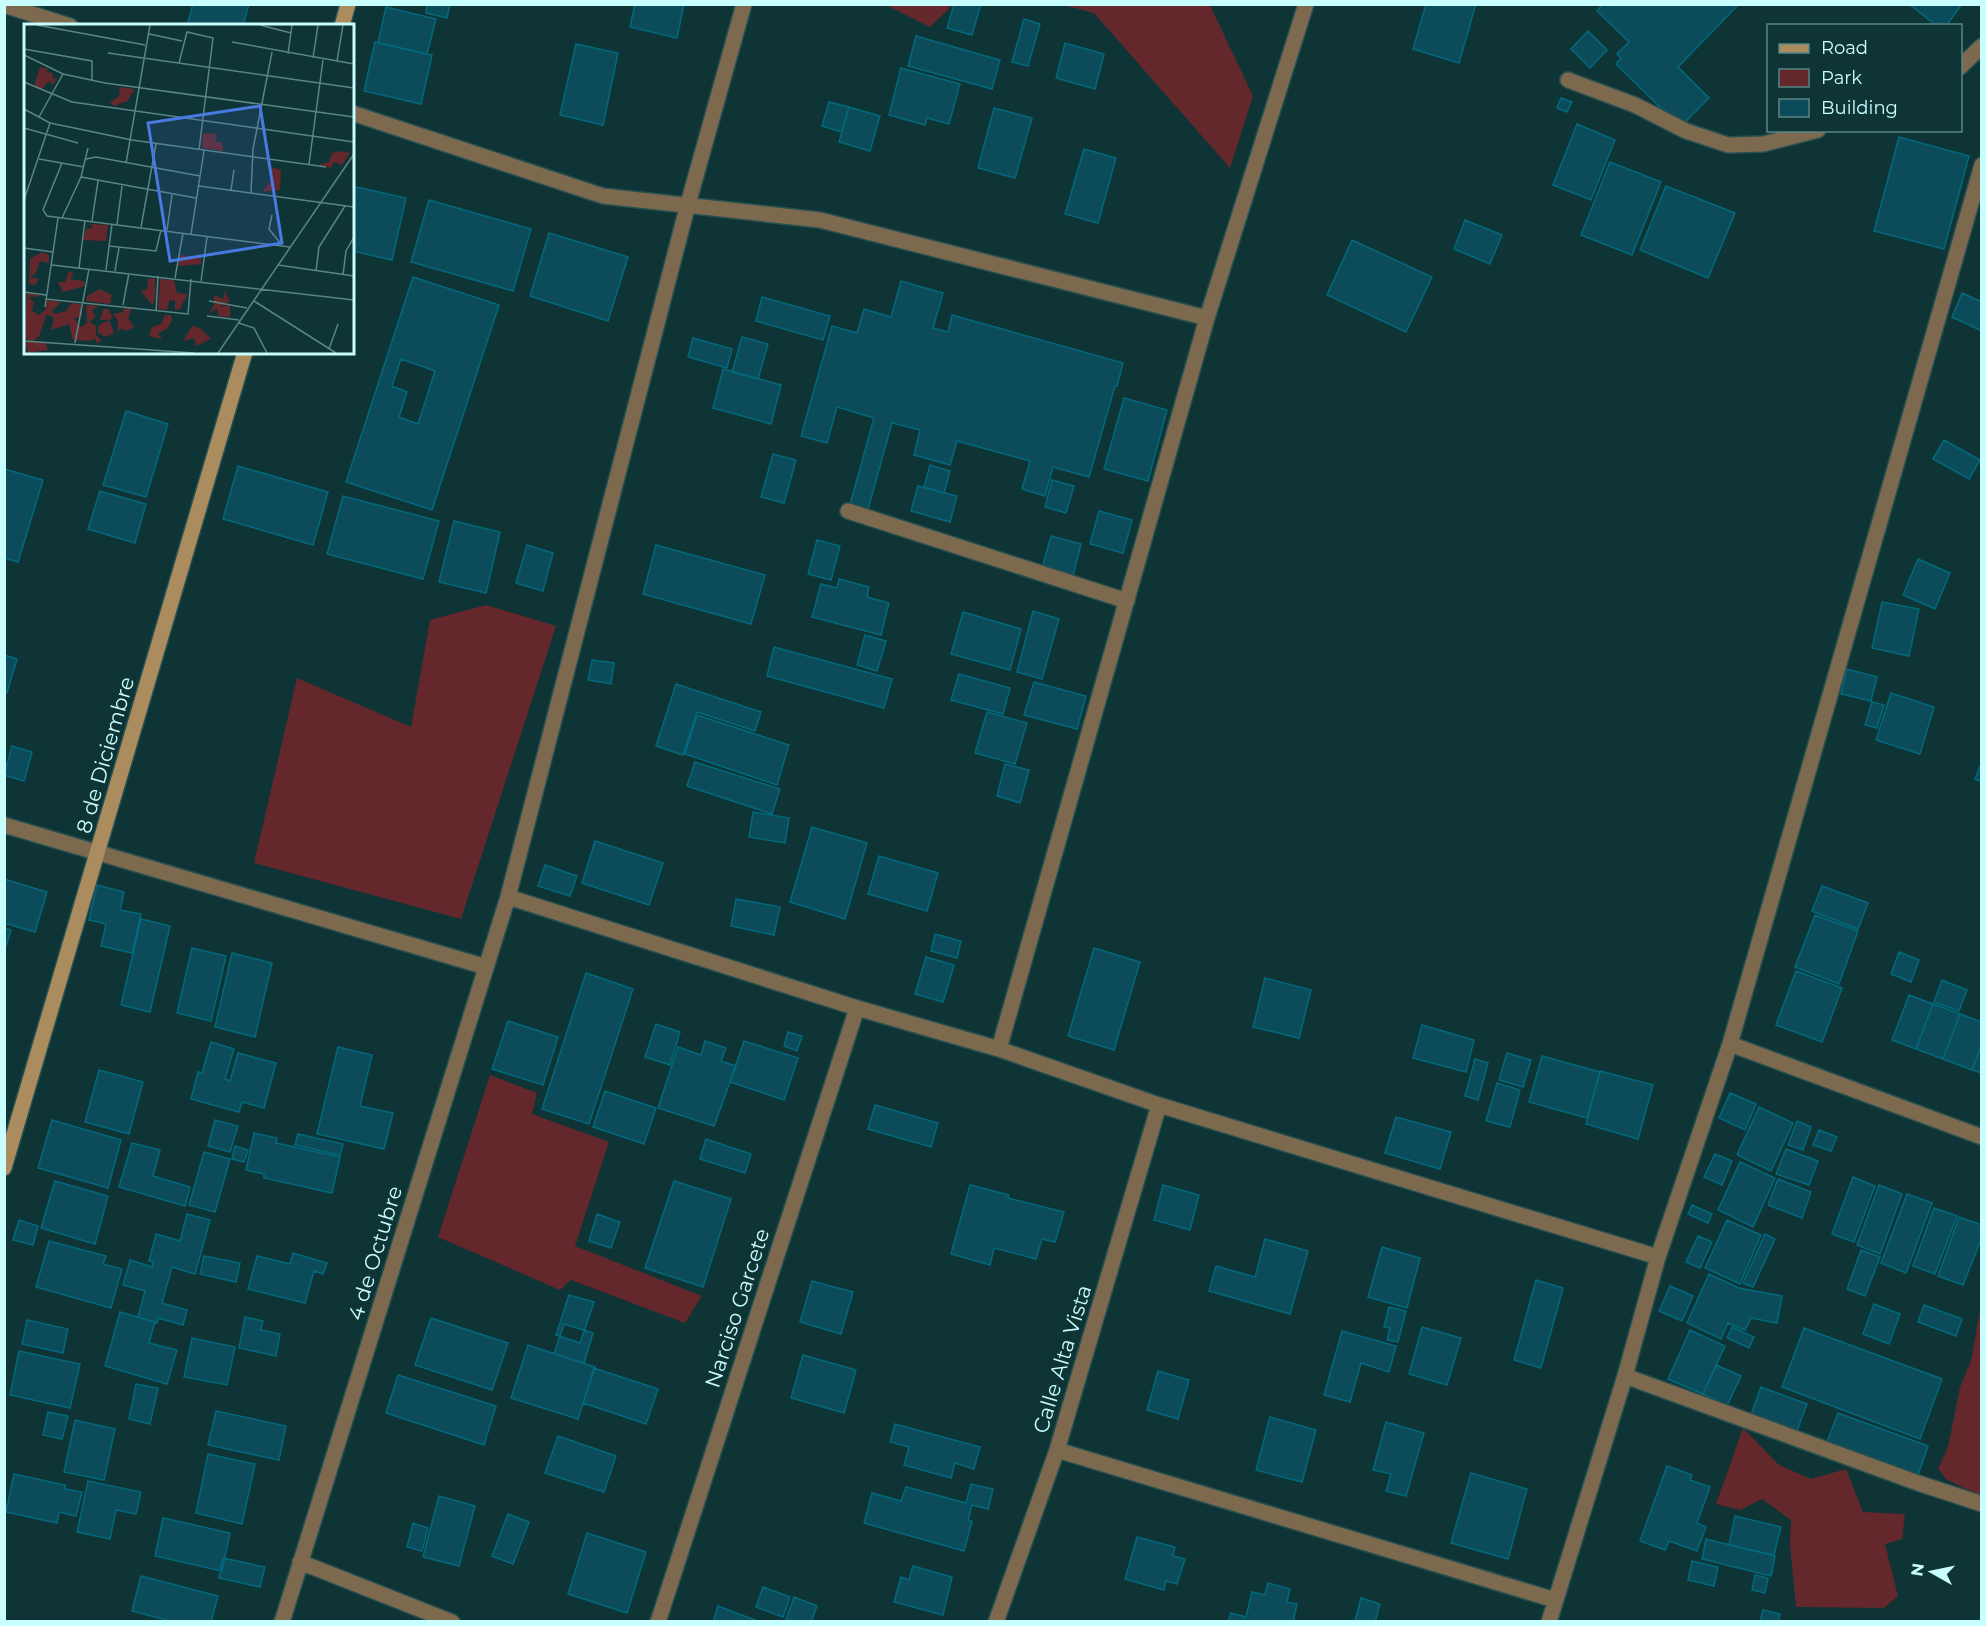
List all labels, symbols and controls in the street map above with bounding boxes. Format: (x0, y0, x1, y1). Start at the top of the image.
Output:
inset map (24, 24, 354, 354)
legend (1767, 24, 1962, 132)
text: Road (1821, 37, 1868, 59)
text: Park (1821, 67, 1862, 89)
text: Building (1821, 97, 1898, 119)
street label: 8 de Diciembre (71, 674, 139, 836)
street label: 4 de Octubre (343, 1183, 407, 1323)
street label: Narciso Garcete (699, 1225, 775, 1391)
street label: Calle Alta Vista (1028, 1282, 1096, 1436)
north arrow (1902, 1542, 1962, 1602)
text: N (1907, 1562, 1928, 1578)

